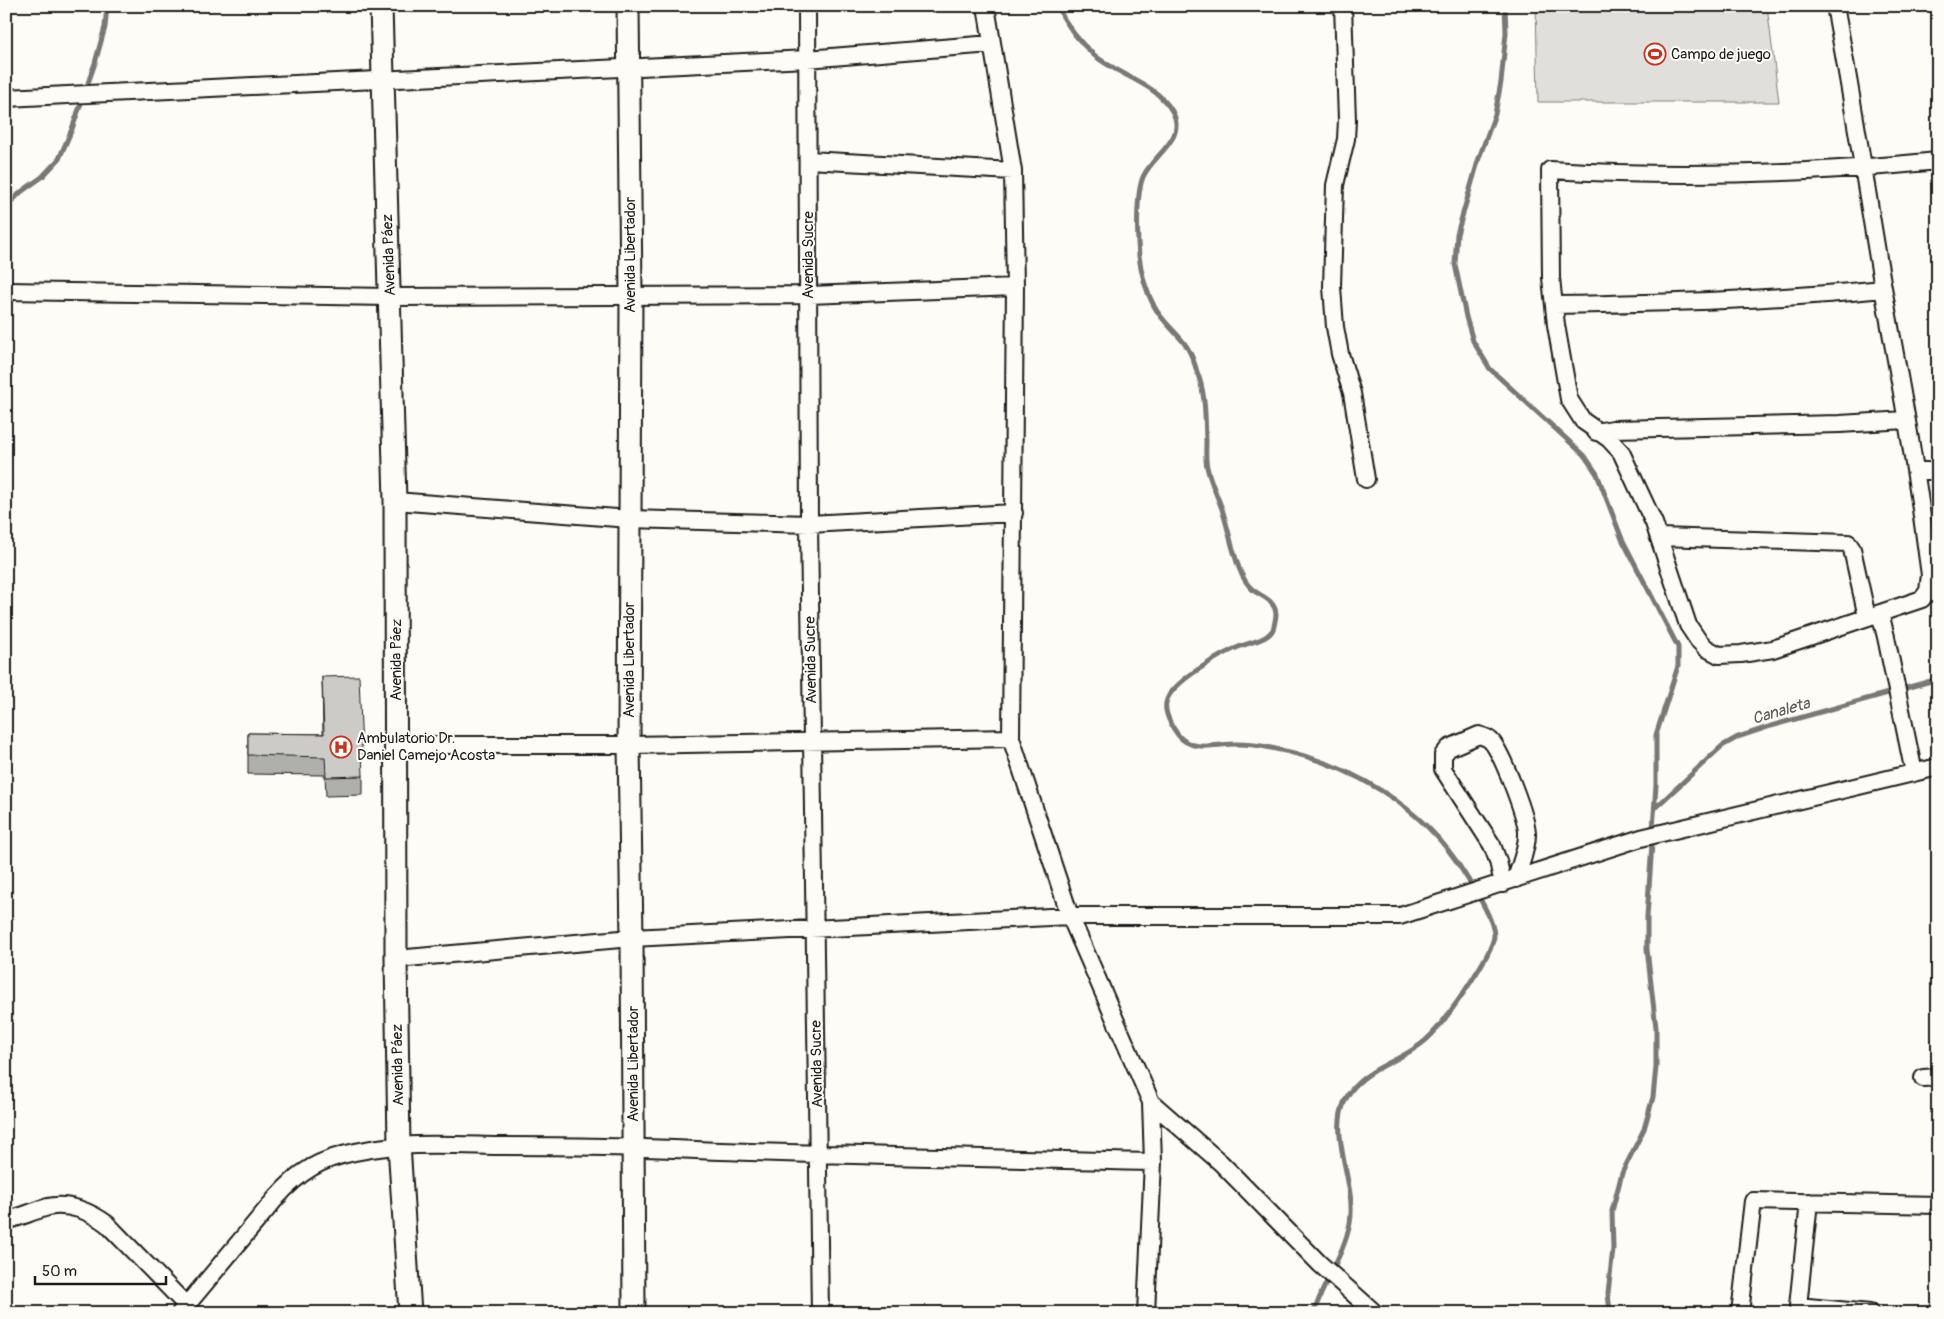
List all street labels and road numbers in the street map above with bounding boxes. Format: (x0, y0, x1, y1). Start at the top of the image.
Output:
street label: Avenida Libertador (621, 196, 640, 313)
street label: Avenida Sucre (799, 211, 818, 299)
street label: Avenida Páez (378, 214, 400, 296)
street label: Avenida Libertador (620, 601, 639, 718)
street label: Avenida Sucre (801, 615, 821, 704)
street label: Avenida Páez (387, 619, 406, 701)
street label: Avenida Libertador (624, 1005, 643, 1122)
street label: Avenida Sucre (807, 1019, 827, 1108)
street label: Avenida Páez (388, 1024, 408, 1106)

